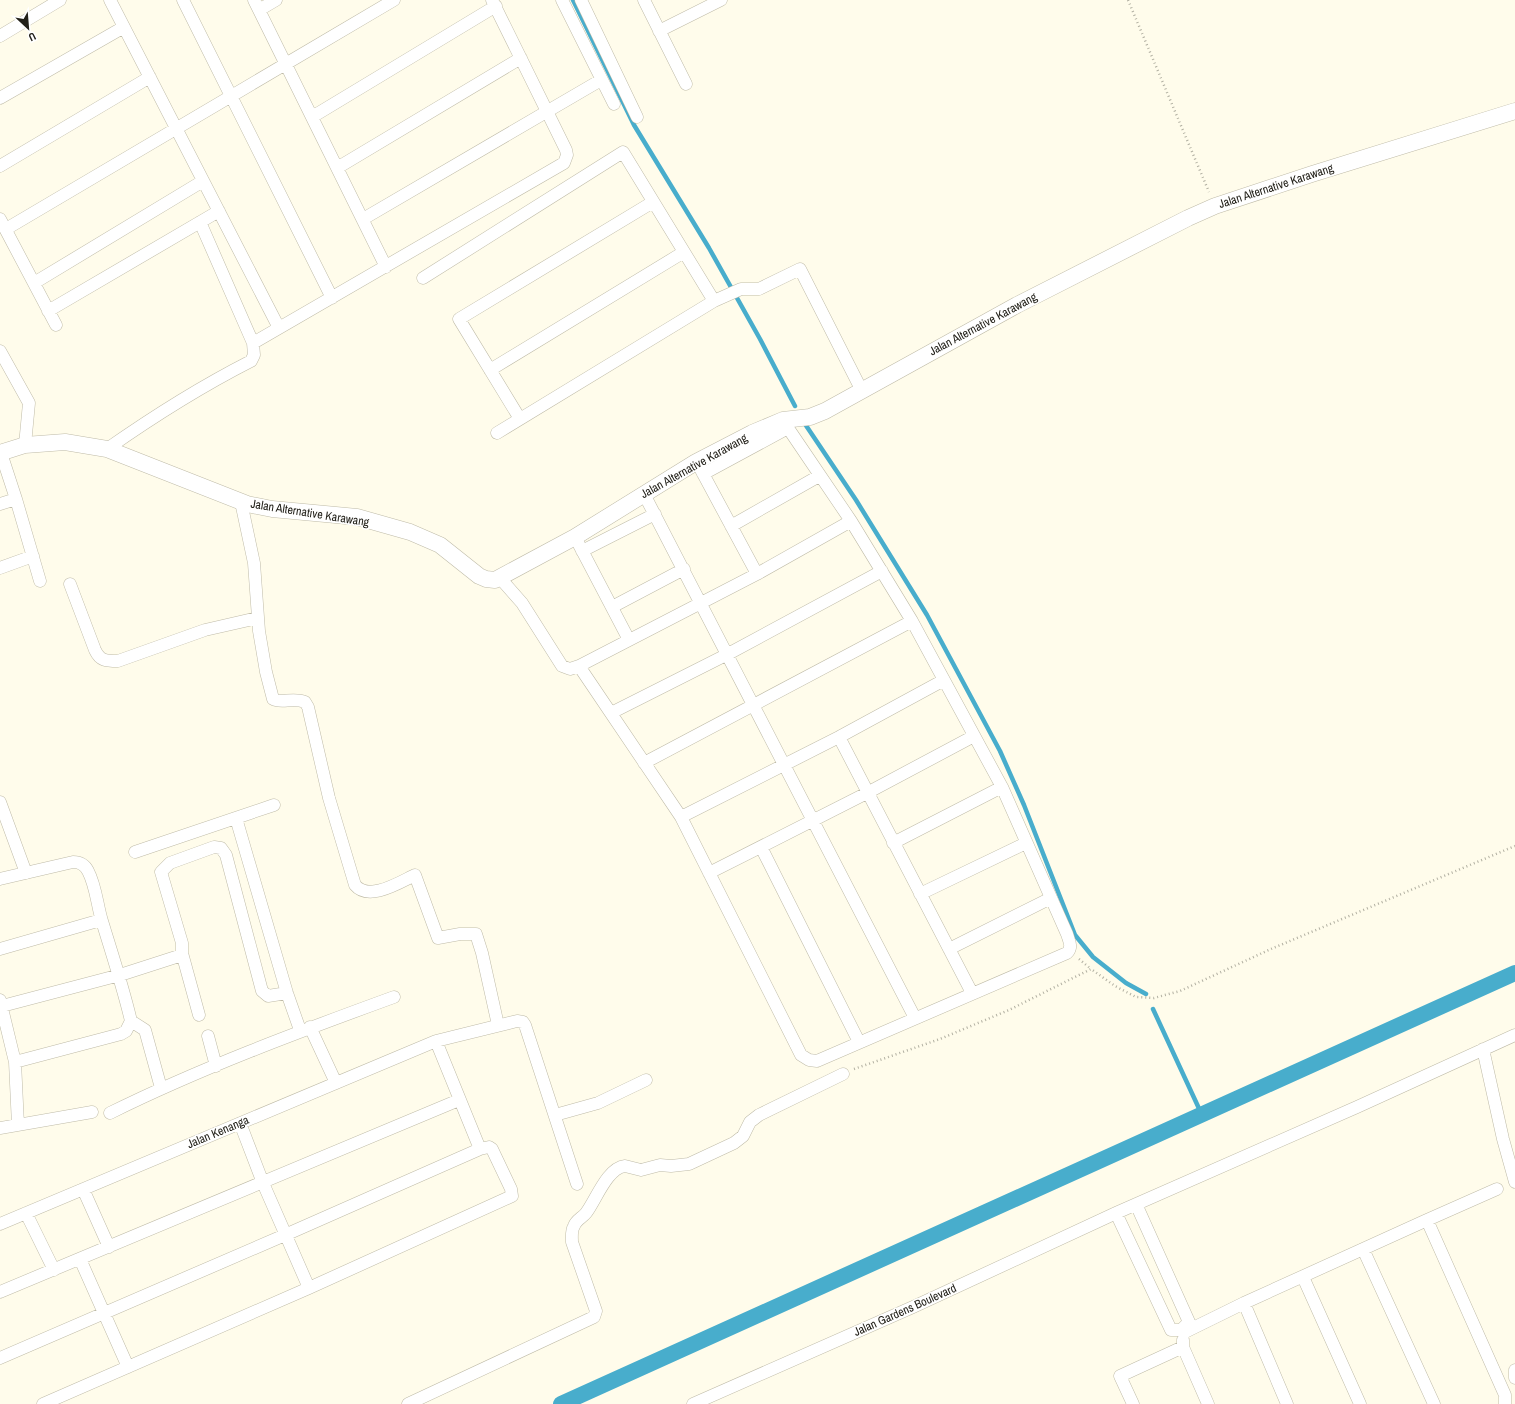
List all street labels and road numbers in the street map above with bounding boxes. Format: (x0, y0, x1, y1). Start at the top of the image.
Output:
street label: Jalan Alternative Karawang (1217, 160, 1336, 212)
street label: Jalan Alternative Karawang (926, 289, 1040, 359)
street label: Jalan Alternative Karawang (638, 430, 751, 502)
street label: Jalan Alternative Karawang (250, 496, 371, 530)
street label: Jalan Kenanga (185, 1112, 252, 1152)
street label: Jalan Gardens Boulevard (851, 1280, 959, 1340)

